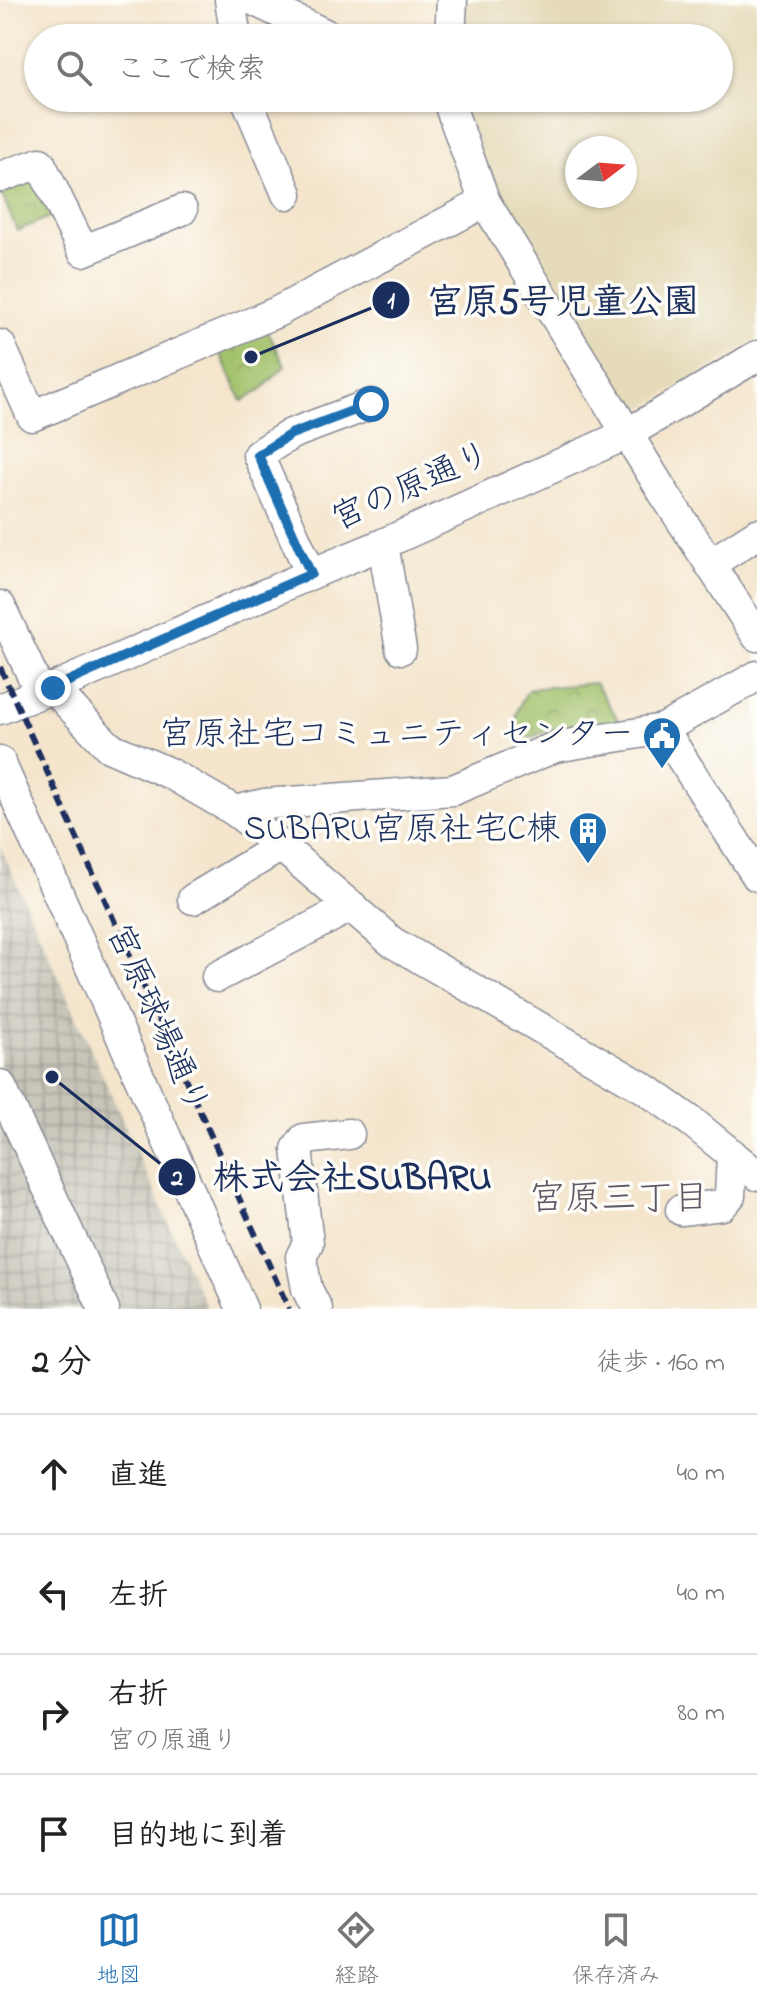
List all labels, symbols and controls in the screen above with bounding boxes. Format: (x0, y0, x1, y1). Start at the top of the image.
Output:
search box (24, 24, 733, 112)
icon: search (52, 46, 96, 90)
text: ここで検索 (116, 49, 266, 93)
north arrow (565, 136, 637, 208)
callout: 宮原5号児童公園 (371, 270, 715, 330)
text: 宮原5号児童公園 (427, 278, 699, 331)
text: 1 (387, 285, 395, 320)
route start (353, 386, 389, 422)
street label: 宮の原通り (324, 431, 500, 545)
route end (35, 670, 71, 706)
place label: 宮原社宅コミュニティセンター (159, 711, 634, 761)
public building icon: 宮原社宅コミュニティセンター (641, 715, 683, 770)
place label: SUBARU宮原社宅C棟 (244, 806, 560, 856)
building icon: SUBARU宮原社宅C棟 (567, 810, 609, 865)
street label: 宮原球場通り (92, 917, 220, 1123)
callout: 株式会社SUBARU (157, 1147, 508, 1207)
text: 株式会社SUBARU (213, 1154, 491, 1207)
text: 2 (170, 1162, 183, 1197)
district label: 宮原三丁目 (529, 1174, 709, 1227)
text: 2 分 (32, 1339, 91, 1389)
text: 徒歩 · 160 m (597, 1345, 725, 1383)
icon: ahead (32, 1452, 76, 1496)
text: 直進 (108, 1455, 168, 1499)
text: 40 m (676, 1455, 725, 1493)
icon: left (32, 1572, 76, 1616)
text: 左折 (108, 1575, 168, 1619)
text: 40 m (676, 1575, 725, 1613)
text: 右折 (108, 1674, 168, 1718)
icon: right (32, 1692, 76, 1736)
text: 80 m (677, 1695, 725, 1733)
text: 宮の原通り (108, 1723, 238, 1761)
icon: arrive (32, 1812, 76, 1856)
text: 目的地に到着 (108, 1815, 288, 1859)
tab: 地図 (97, 1908, 141, 1993)
tab: 経路 (334, 1908, 378, 1993)
tab: 保存済み (572, 1908, 660, 1993)

